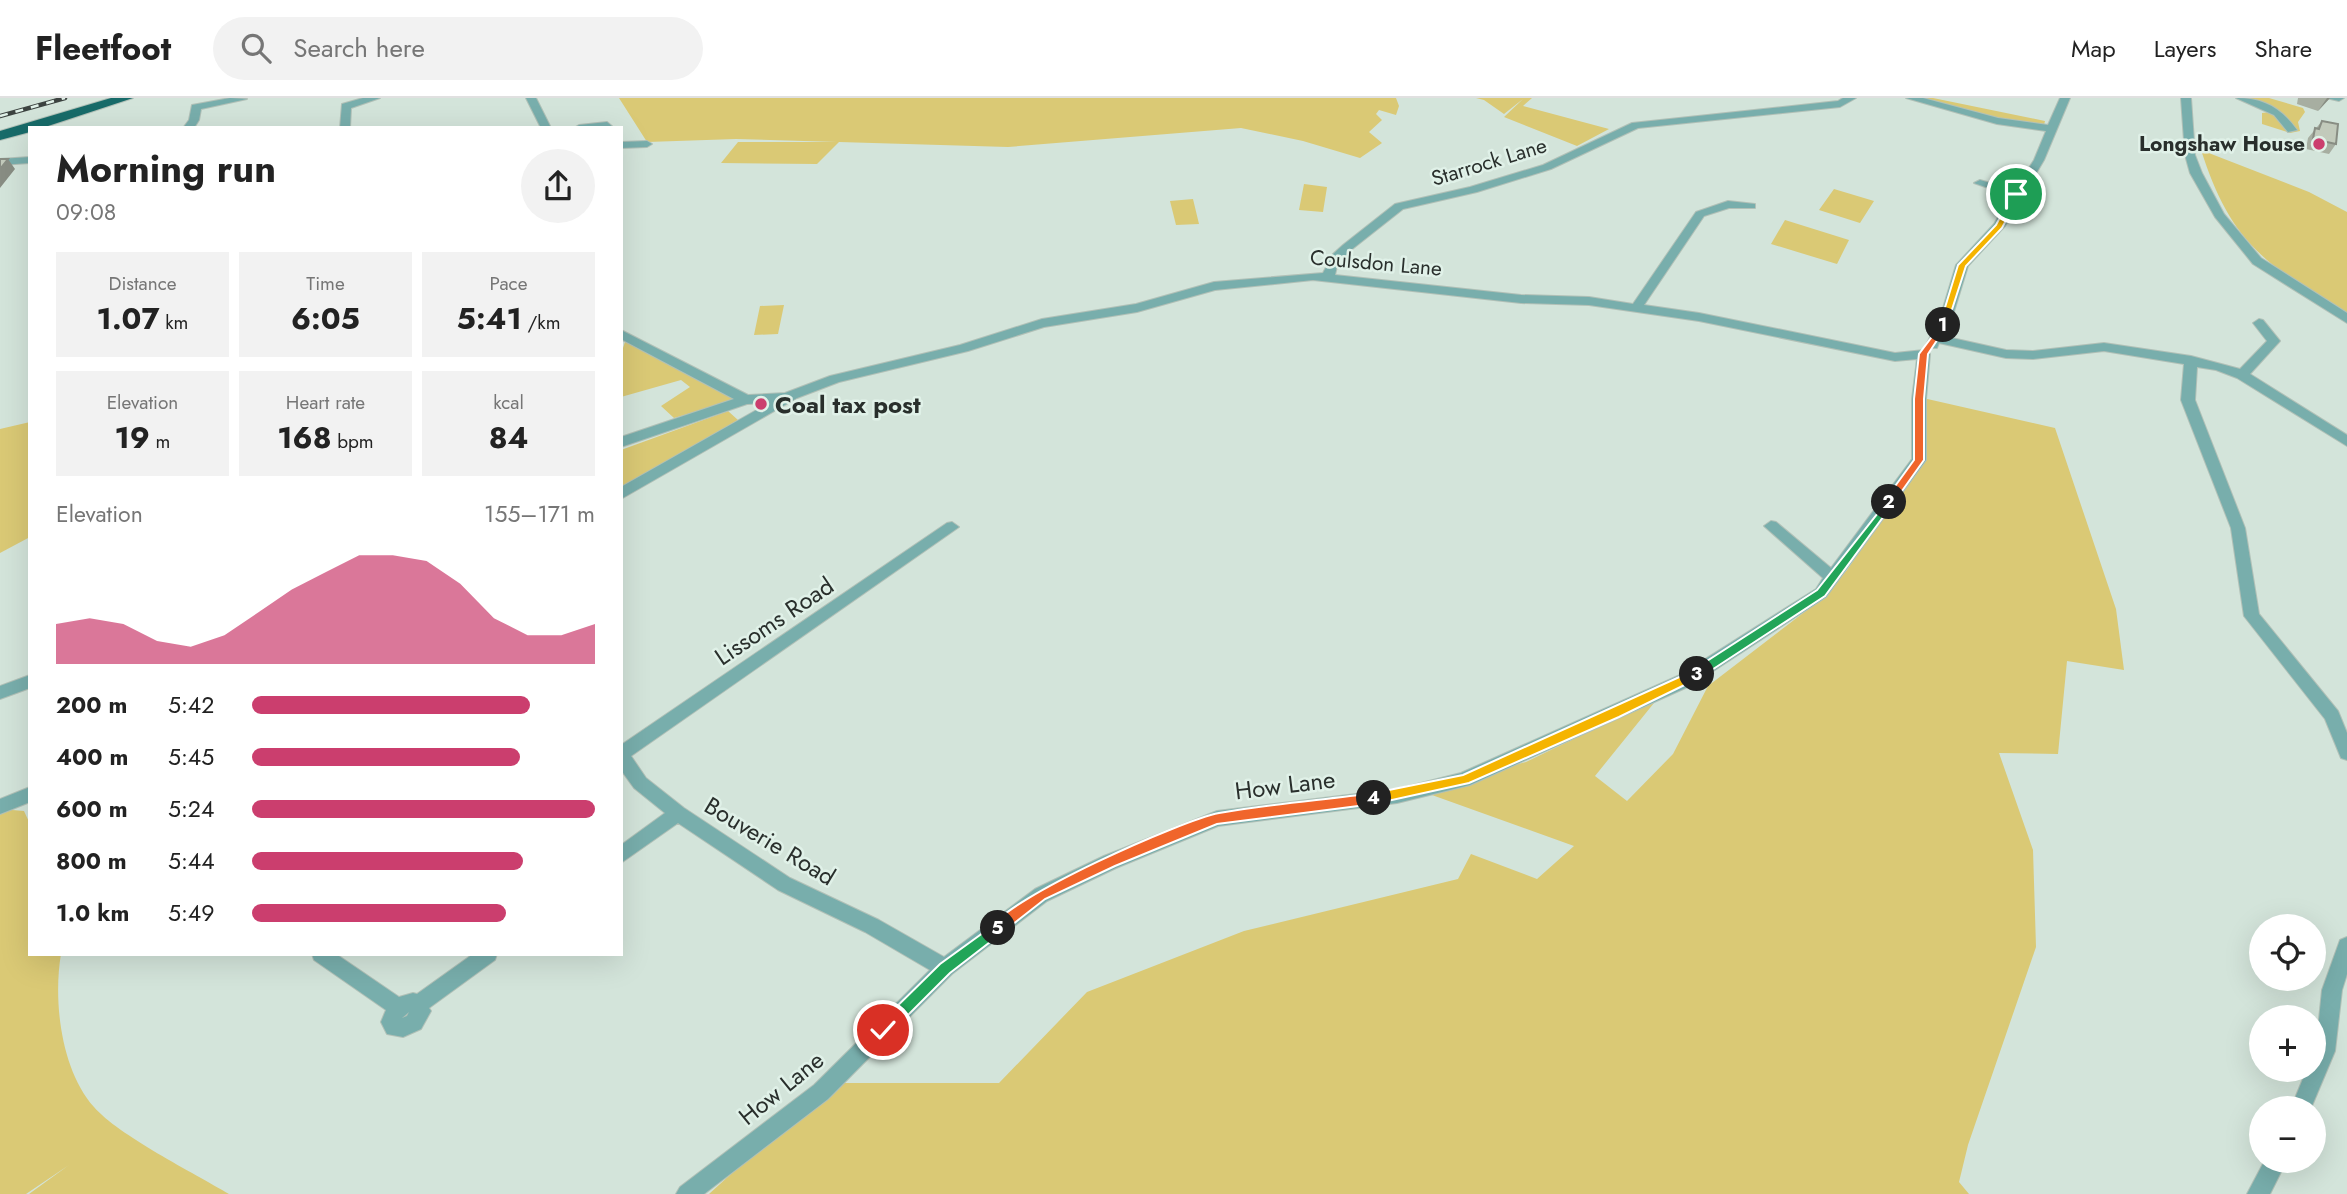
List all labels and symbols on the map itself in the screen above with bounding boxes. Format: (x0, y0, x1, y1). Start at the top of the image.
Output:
place label: Longshaw House (2139, 129, 2305, 159)
street label: Starrock Lane (1428, 130, 1551, 194)
marker: Longshaw House (2311, 136, 2327, 152)
pin (1986, 164, 2046, 224)
street label: Coulsdon Lane (1309, 242, 1443, 284)
pin: 1 (1926, 308, 1960, 342)
place label: Coal tax post (775, 387, 921, 422)
marker: Coal tax post (753, 396, 769, 412)
pin: 2 (1871, 484, 1906, 520)
street label: Lissoms Road (707, 568, 841, 674)
pin: 3 (1680, 656, 1714, 692)
street label: How Lane (1233, 761, 1337, 809)
pin: 4 (1356, 780, 1392, 816)
street label: Bouverie Road (698, 788, 842, 894)
pin: 5 (981, 910, 1016, 946)
pin (853, 1000, 913, 1060)
street label: How Lane (731, 1043, 831, 1133)

